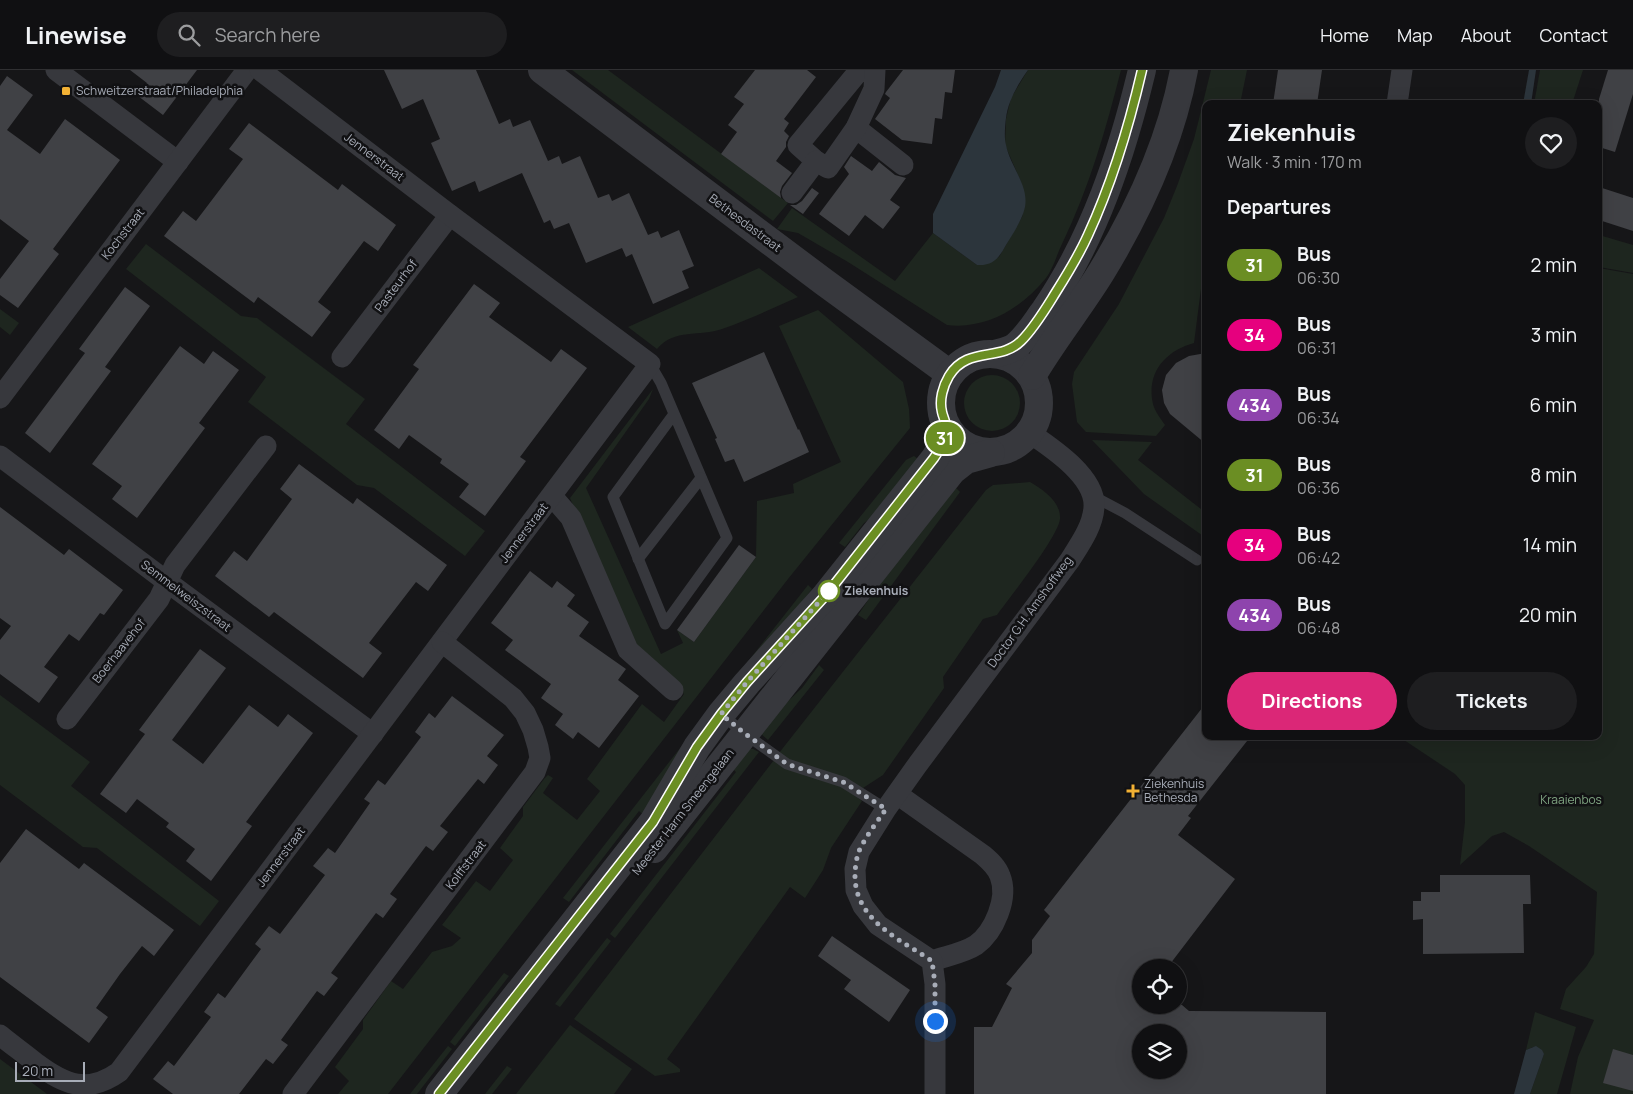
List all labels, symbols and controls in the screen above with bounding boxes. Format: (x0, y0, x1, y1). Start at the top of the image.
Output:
search box (157, 12, 507, 57)
text: Linewise (25, 18, 127, 51)
icon: search (175, 21, 203, 49)
text: Search here (215, 22, 320, 48)
text: Home (1320, 23, 1369, 47)
text: Map (1397, 23, 1433, 47)
text: About (1461, 23, 1511, 47)
text: Contact (1539, 23, 1608, 47)
place label: Schweitzerstraat/Philadelphia (76, 82, 243, 99)
marker: Schweitzerstraat/Philadelphia (60, 85, 72, 97)
text: Ziekenhuis (1227, 115, 1356, 148)
button: heart (1525, 117, 1577, 169)
street label: Jennerstraat (341, 128, 408, 185)
text: Walk · 3 min · 170 m (1227, 151, 1362, 173)
street label: Bethesdastraat (706, 190, 785, 256)
text: Departures (1227, 194, 1331, 220)
street label: Kochstraat (97, 204, 148, 263)
text: Bus (1297, 241, 1331, 267)
text: 2 min (1531, 252, 1577, 278)
text: 31 (1245, 253, 1264, 277)
street label: Pasteurhof (370, 255, 421, 315)
text: 06:30 (1297, 267, 1340, 289)
text: Bus (1297, 311, 1331, 337)
text: 3 min (1531, 322, 1577, 348)
text: 34 (1244, 323, 1265, 347)
text: 06:31 (1297, 337, 1337, 359)
text: Bus (1297, 381, 1331, 407)
text: 6 min (1530, 392, 1577, 418)
text: 434 (1238, 393, 1271, 417)
text: 06:34 (1297, 407, 1340, 429)
line badge: 31 (922, 422, 968, 454)
text: 31 (936, 426, 954, 450)
text: Bus (1297, 451, 1331, 477)
text: 8 min (1530, 462, 1577, 488)
text: 31 (1245, 463, 1264, 487)
text: 06:36 (1297, 477, 1340, 499)
street label: Jennerstraat (495, 499, 552, 566)
text: Bus (1297, 521, 1331, 547)
text: 14 min (1523, 532, 1577, 558)
text: 34 (1244, 533, 1265, 557)
text: 06:42 (1297, 547, 1340, 569)
street label: Doctor G.H. Amshoffweg (983, 552, 1076, 671)
street label: Semmelweiszstraat (138, 556, 235, 635)
marker: Ziekenhuis (818, 580, 840, 602)
place label: Ziekenhuis (844, 582, 909, 599)
text: Bus (1297, 591, 1331, 617)
text: 20 min (1519, 602, 1577, 628)
text: 434 (1238, 603, 1271, 627)
street label: Boerhaavehof (88, 614, 150, 686)
text: 06:48 (1297, 617, 1340, 639)
button: Directions (1227, 672, 1397, 730)
button: Tickets (1407, 672, 1577, 730)
street label: Meester Harm Smeengelaan (628, 745, 737, 879)
place label: Ziekenhuis Bethesda (1144, 775, 1204, 806)
marker: Ziekenhuis Bethesda (1126, 784, 1140, 798)
park label: Kraaienbos (1540, 791, 1602, 808)
street label: Jennerstraat (252, 823, 309, 890)
street label: Kolffstraat (441, 836, 490, 893)
map controls (1132, 959, 1187, 1079)
button: locate (1132, 959, 1187, 1014)
your location (923, 1009, 948, 1034)
button: layers (1132, 1024, 1187, 1079)
scale bar (15, 1059, 85, 1082)
text: 20 m (22, 1061, 53, 1080)

